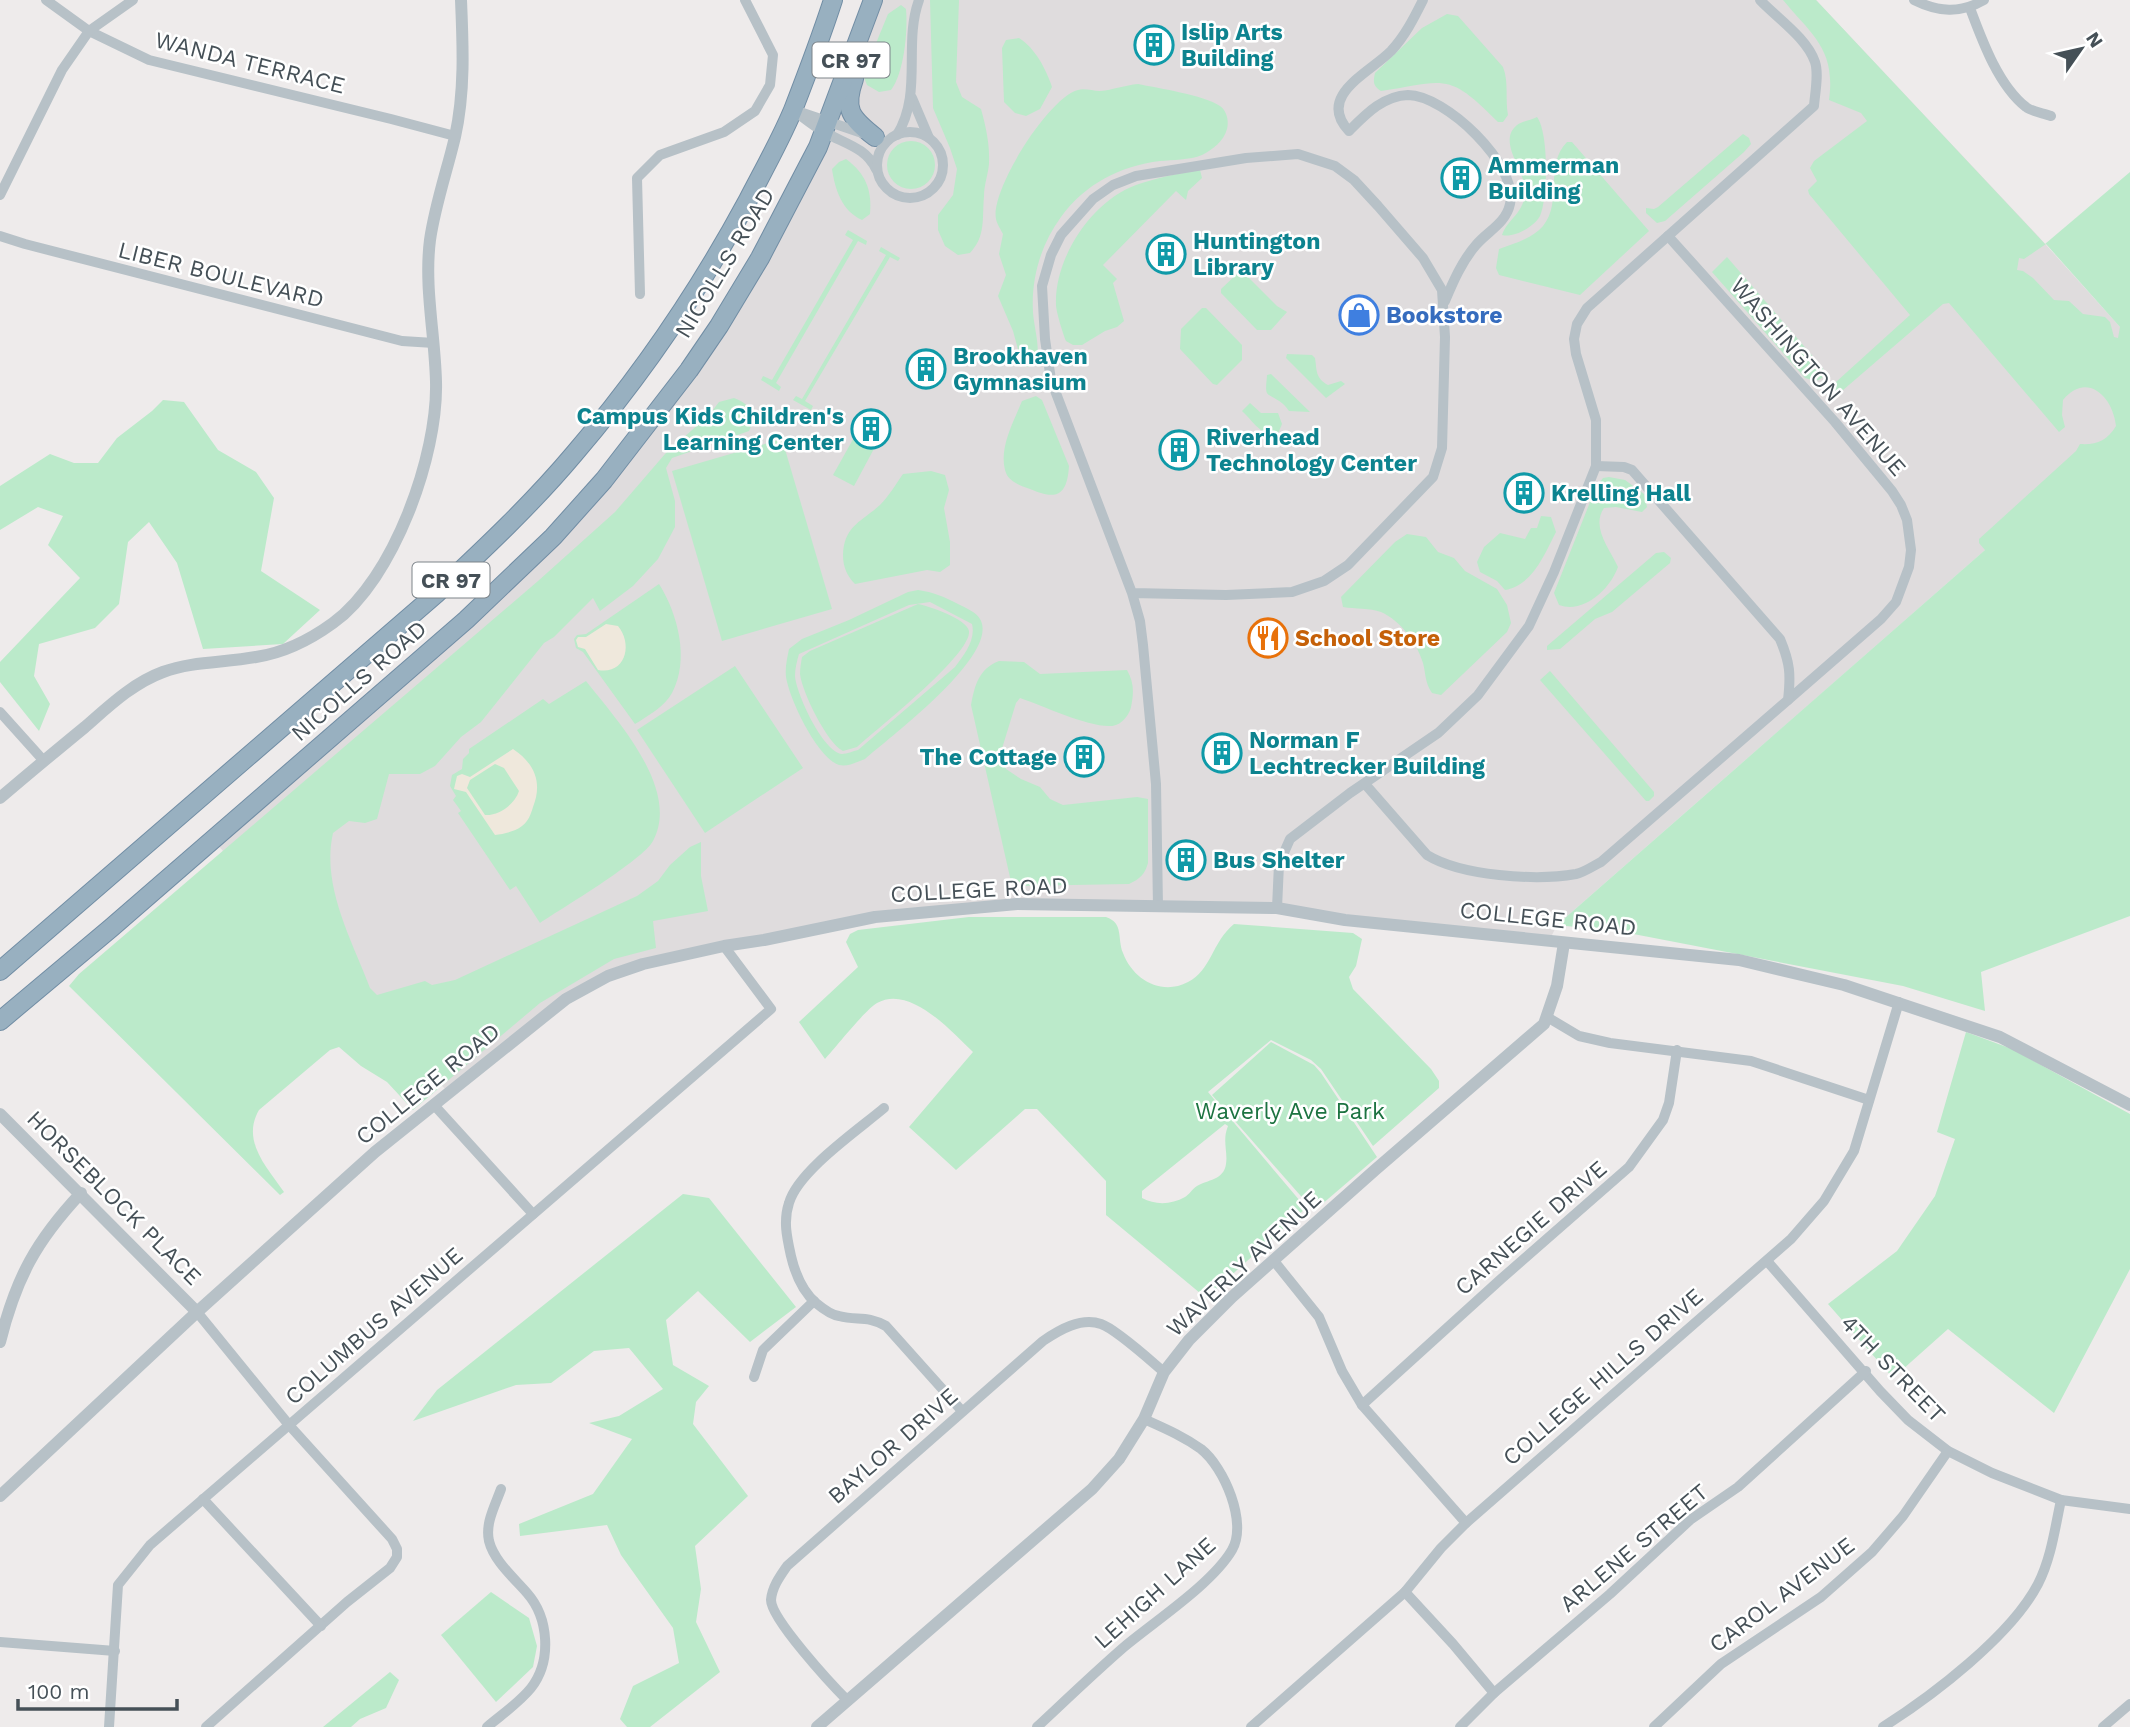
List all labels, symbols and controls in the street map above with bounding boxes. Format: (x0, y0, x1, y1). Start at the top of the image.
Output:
north arrow (2046, 14, 2116, 84)
place label: Islip Arts Building (1181, 19, 1283, 72)
building icon: Islip Arts Building (1133, 24, 1175, 66)
street label: WANDA TERRACE (152, 26, 348, 100)
text: N (2081, 28, 2108, 52)
road number: CR 97 (812, 42, 890, 78)
place label: Ammerman Building (1488, 152, 1619, 205)
building icon: Ammerman Building (1440, 157, 1482, 199)
street label: NICOLLS ROAD (670, 183, 780, 343)
place label: Huntington Library (1193, 228, 1320, 281)
building icon: Huntington Library (1145, 233, 1187, 275)
street label: LIBER BOULEVARD (115, 236, 327, 314)
street label: WASHINGTON AVENUE (1725, 272, 1911, 482)
shop icon: Bookstore (1338, 294, 1380, 336)
place label: Bookstore (1386, 302, 1503, 329)
place label: Brookhaven Gymnasium (953, 343, 1088, 396)
building icon: Brookhaven Gymnasium (905, 348, 947, 390)
place label: Campus Kids Children's Learning Center (576, 403, 844, 456)
building icon: Campus Kids Children's Learning Center (850, 408, 892, 450)
place label: Riverhead Technology Center (1206, 424, 1417, 477)
building icon: Riverhead Technology Center (1158, 429, 1200, 471)
building icon: Krelling Hall (1503, 472, 1545, 514)
place label: Krelling Hall (1551, 480, 1691, 507)
road number: CR 97 (412, 562, 490, 598)
street label: NICOLLS ROAD (286, 615, 432, 747)
restaurant icon: School Store (1247, 617, 1289, 659)
place label: School Store (1295, 625, 1440, 652)
place label: Norman F Lechtrecker Building (1249, 727, 1485, 780)
building icon: Norman F Lechtrecker Building (1201, 732, 1243, 774)
building icon: The Cottage (1063, 736, 1105, 778)
place label: The Cottage (920, 744, 1057, 771)
building icon: Bus Shelter (1165, 839, 1207, 881)
place label: Bus Shelter (1213, 847, 1345, 874)
street label: COLLEGE ROAD (890, 872, 1068, 908)
street label: COLLEGE ROAD (1458, 896, 1638, 942)
street label: COLLEGE ROAD (350, 1018, 506, 1150)
park label: Waverly Ave Park (1195, 1098, 1385, 1125)
street label: HORSEBLOCK PLACE (21, 1105, 207, 1291)
street label: CARNEGIE DRIVE (1450, 1155, 1612, 1301)
street label: WAVERLY AVENUE (1161, 1185, 1327, 1343)
street label: COLUMBUS AVENUE (280, 1242, 468, 1410)
street label: COLLEGE HILLS DRIVE (1498, 1283, 1708, 1471)
street label: 4TH STREET (1835, 1310, 1951, 1428)
street label: BAYLOR DRIVE (823, 1382, 963, 1510)
street label: ARLENE STREET (1555, 1478, 1714, 1618)
street label: LEHIGH LANE (1089, 1531, 1221, 1655)
street label: CAROL AVENUE (1704, 1532, 1860, 1658)
scale bar (18, 1668, 177, 1712)
text: 100 m (28, 1679, 90, 1704)

